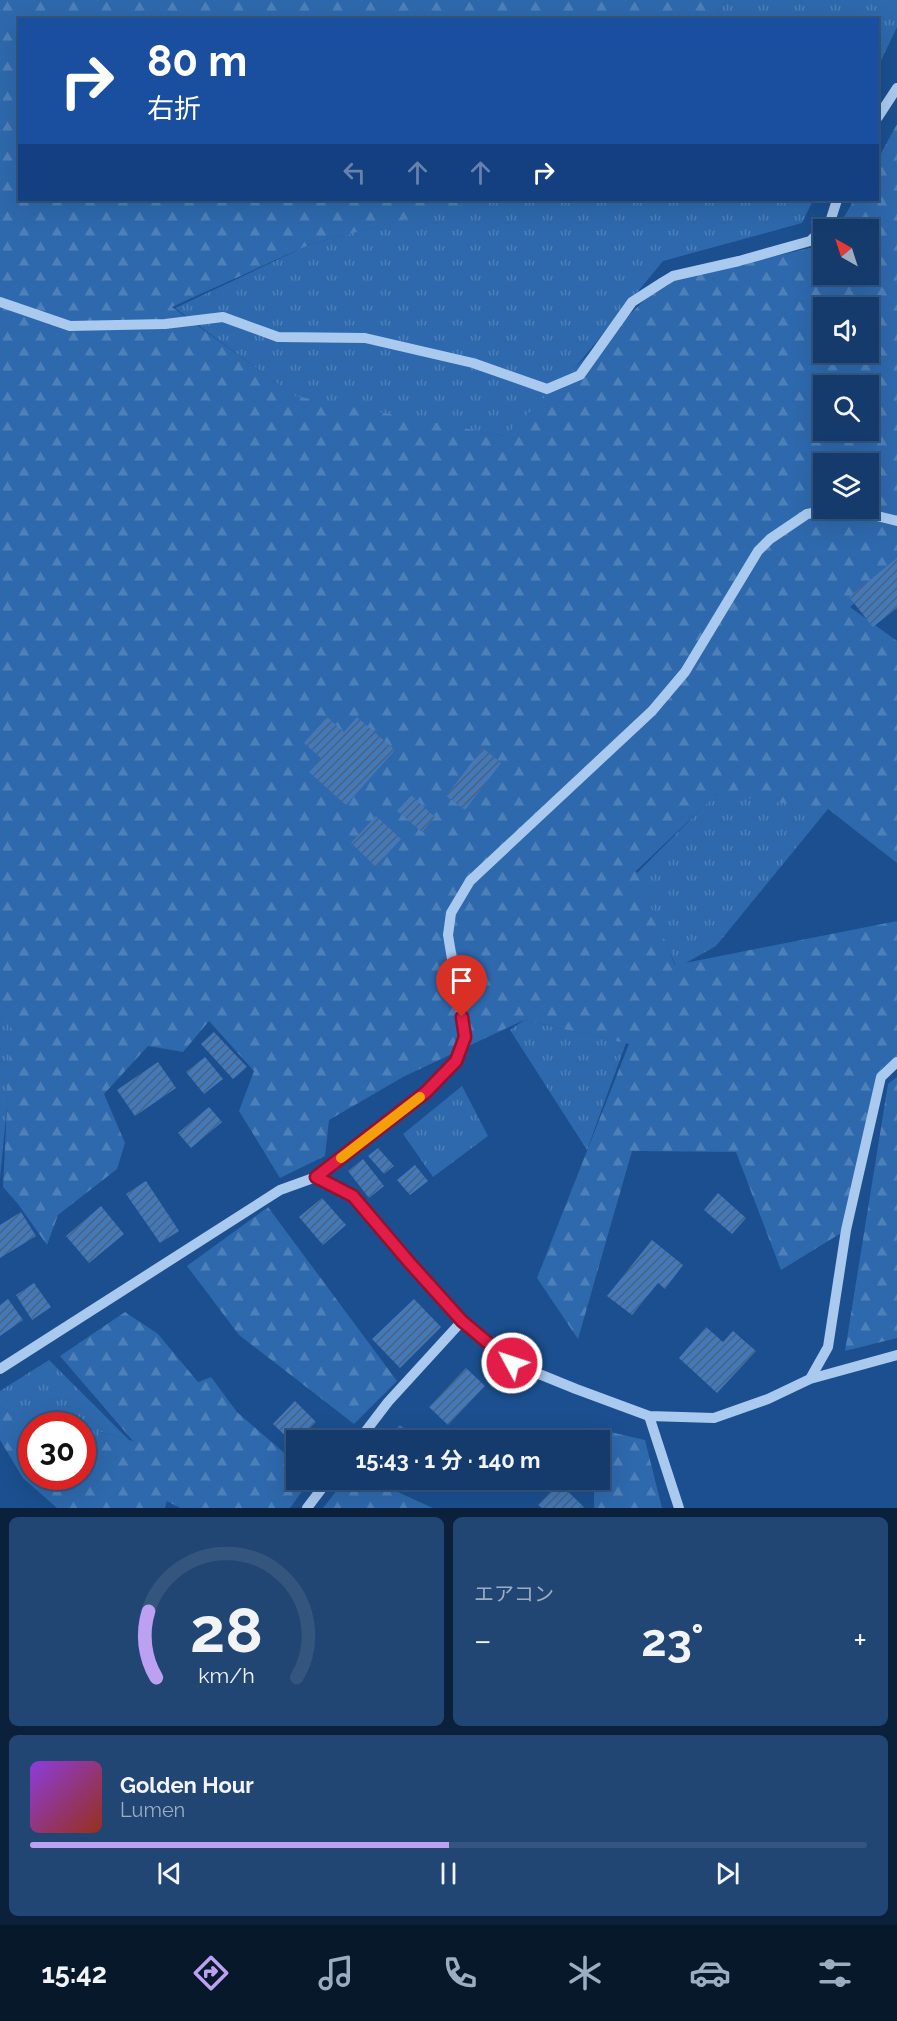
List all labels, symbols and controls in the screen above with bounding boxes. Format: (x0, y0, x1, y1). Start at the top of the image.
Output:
text: 80 m (147, 37, 247, 86)
icon: right (48, 42, 126, 120)
text: 右折 (147, 93, 201, 124)
icon: left (338, 156, 371, 189)
icon: ahead (401, 156, 434, 189)
icon: ahead (464, 156, 497, 189)
icon: right (527, 156, 560, 189)
north arrow (813, 219, 879, 285)
map controls (813, 219, 879, 519)
button: sound (813, 297, 879, 363)
button: search (813, 375, 879, 441)
button: layers (813, 453, 879, 519)
pin (436, 955, 487, 1017)
icon: arrive (445, 964, 478, 997)
position arrow (480, 1331, 544, 1395)
speed limit sign: 30 (18, 1412, 96, 1490)
text: 15:43 · 1 分 · 140 m (355, 1447, 541, 1473)
text: エアコン (474, 1582, 554, 1606)
text: 28 (190, 1593, 263, 1667)
text: 23° (641, 1614, 704, 1667)
text: − (474, 1621, 492, 1660)
text: + (853, 1621, 867, 1660)
text: km/h (198, 1664, 255, 1689)
text: Golden Hour (120, 1772, 254, 1798)
text: Lumen (120, 1798, 185, 1822)
icon: previous (153, 1857, 186, 1890)
icon: pause (432, 1857, 465, 1890)
icon: next (711, 1857, 744, 1890)
icon: directions (190, 1952, 232, 1994)
icon: music (315, 1952, 357, 1994)
icon: phone (439, 1952, 481, 1994)
icon: climate (564, 1952, 606, 1994)
icon: car (689, 1952, 731, 1994)
icon: filters (814, 1952, 856, 1994)
text: 15:42 (41, 1958, 107, 1989)

